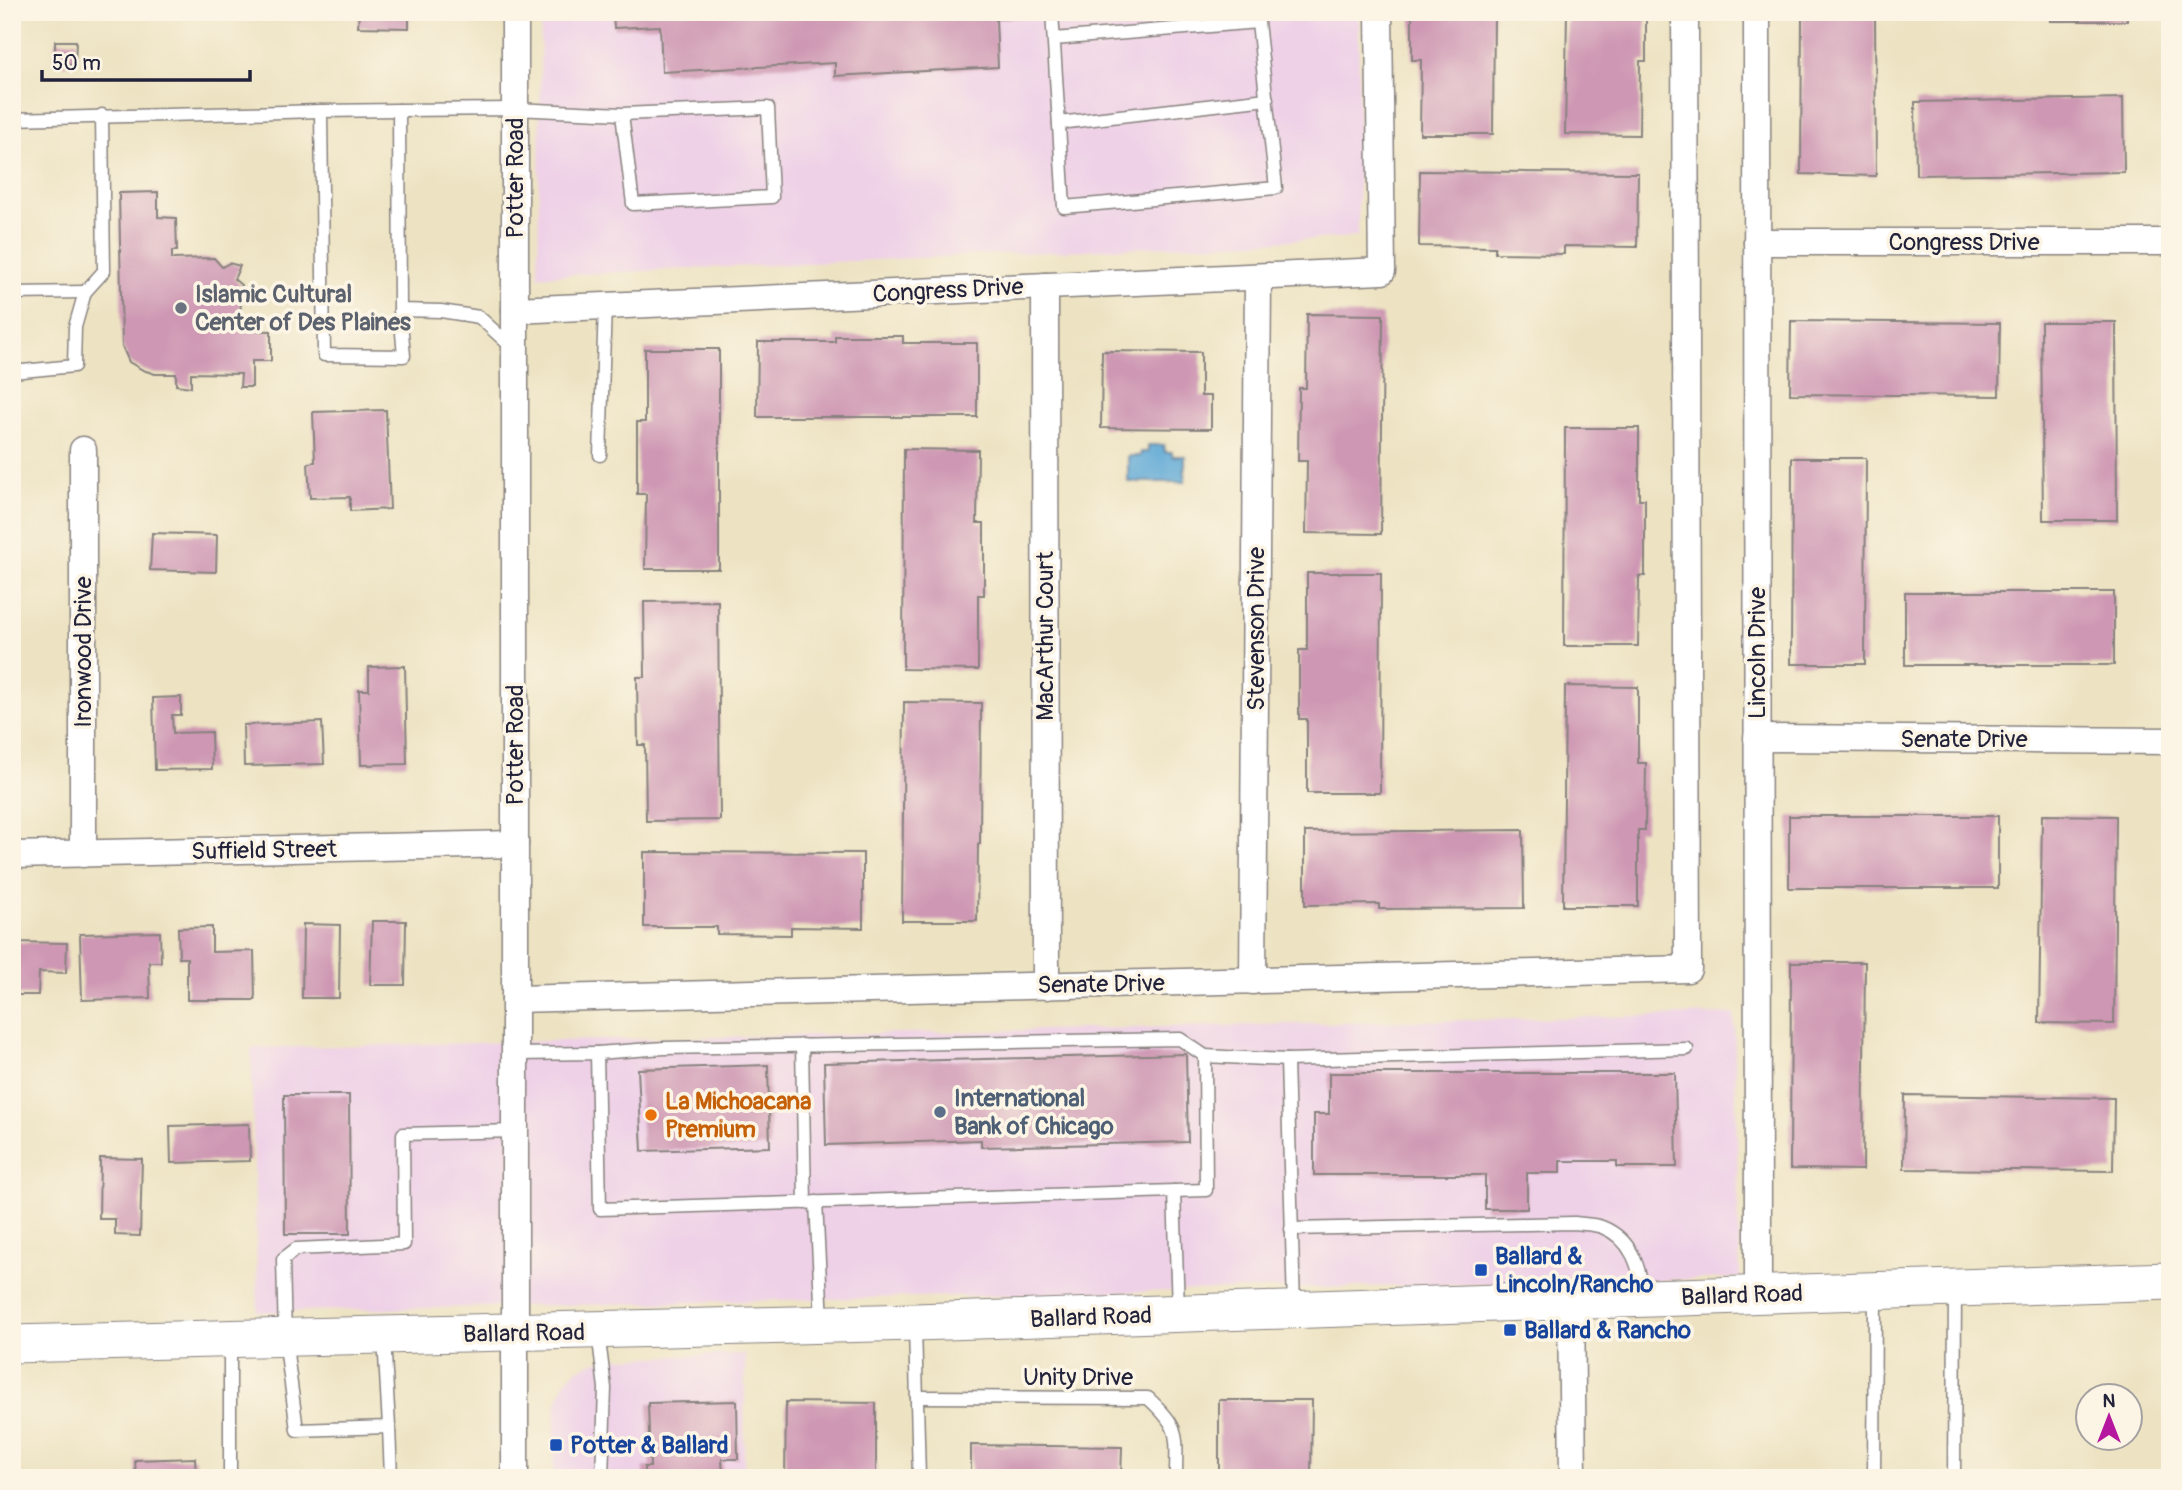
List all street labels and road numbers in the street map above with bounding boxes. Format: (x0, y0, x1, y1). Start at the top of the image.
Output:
street label: Potter Road (501, 118, 530, 238)
street label: Congress Drive (1889, 228, 2040, 257)
street label: Congress Drive (872, 272, 1024, 309)
street label: Stevenson Drive (1242, 547, 1271, 711)
street label: MacArthur Court (1031, 551, 1060, 721)
street label: Ironwood Drive (69, 576, 98, 728)
street label: Lincoln Drive (1743, 587, 1772, 719)
street label: Potter Road (501, 685, 530, 805)
street label: Senate Drive (1900, 725, 2028, 754)
street label: Suffield Street (191, 835, 337, 866)
street label: Senate Drive (1037, 969, 1165, 1000)
street label: Ballard Road (1681, 1279, 1804, 1312)
street label: Ballard Road (1030, 1301, 1153, 1334)
street label: Ballard Road (463, 1318, 585, 1349)
street label: Unity Drive (1023, 1363, 1133, 1392)

